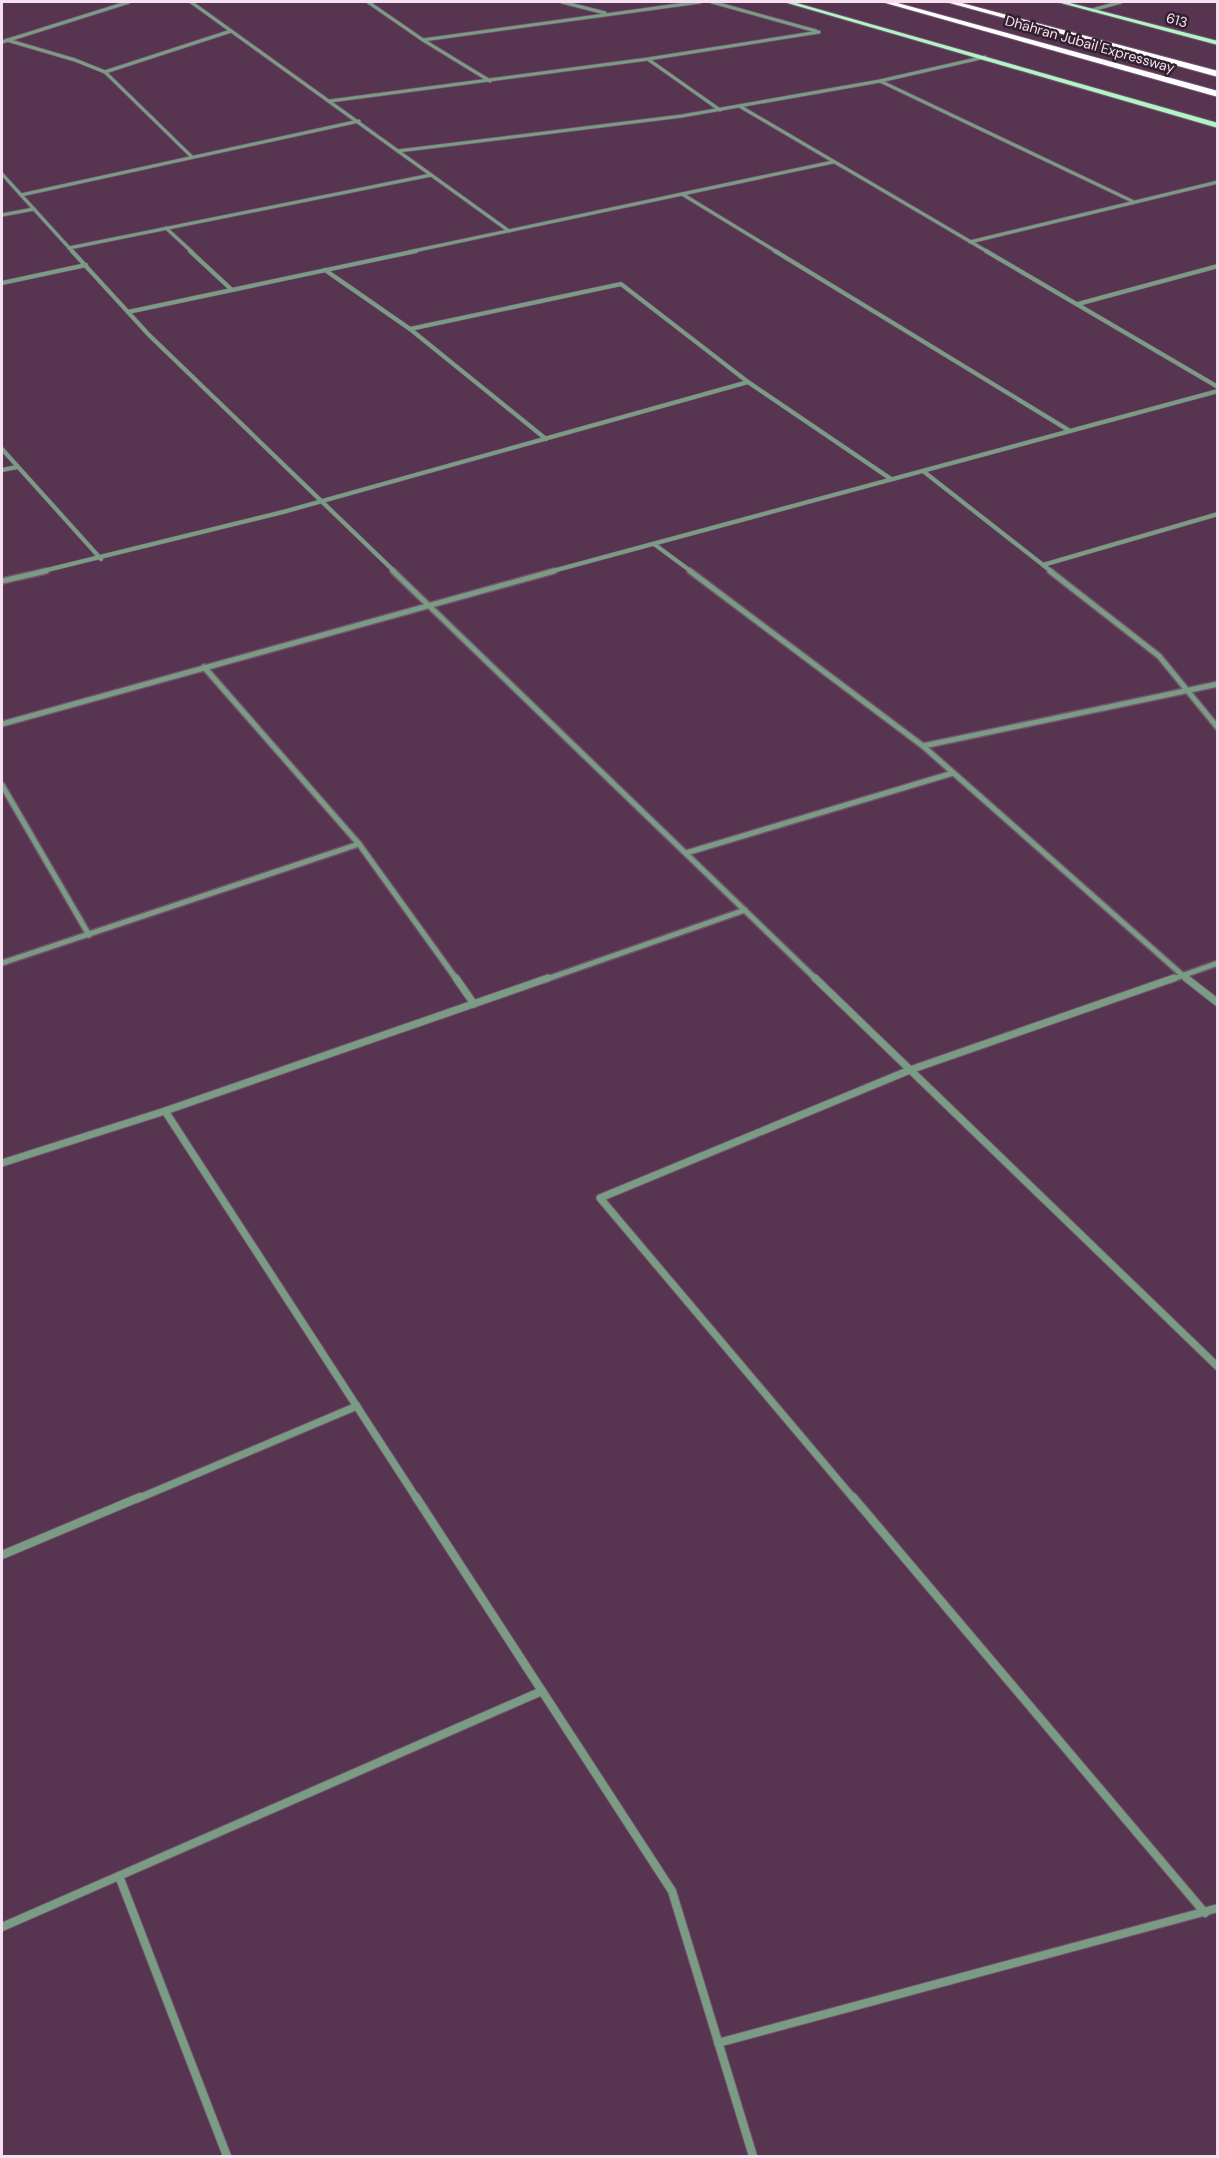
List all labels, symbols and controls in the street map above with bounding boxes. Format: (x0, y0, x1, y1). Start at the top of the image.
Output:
street label: 613 (1164, 9, 1190, 31)
street label: Dhahran Jubail Expressway (1003, 11, 1177, 77)

